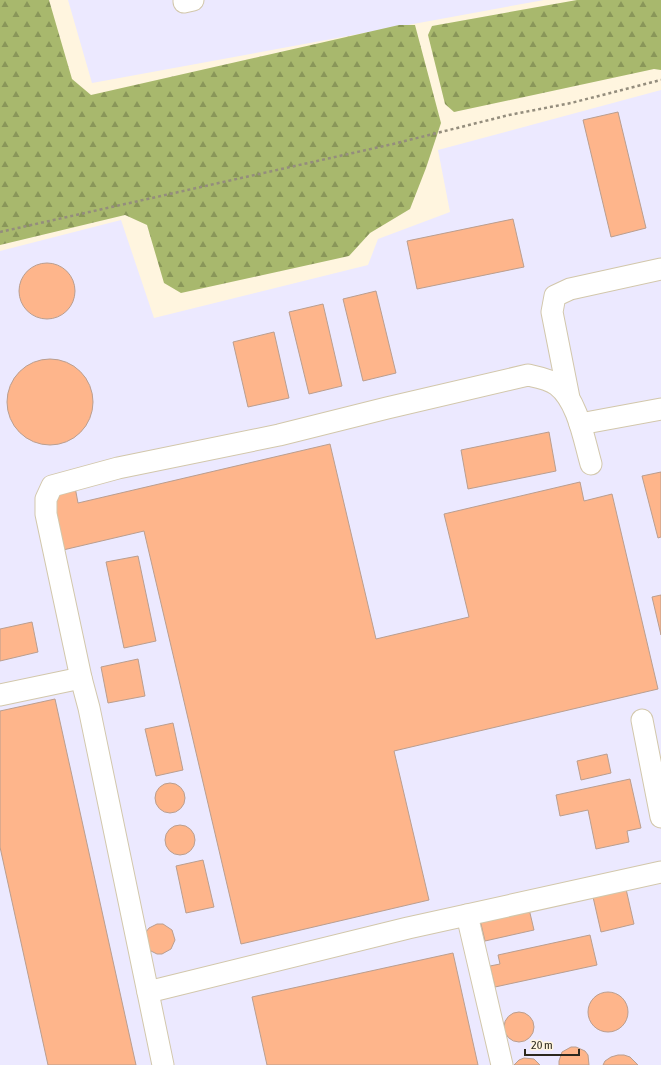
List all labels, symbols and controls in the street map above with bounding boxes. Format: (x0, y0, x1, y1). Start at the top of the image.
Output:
scale bar (525, 1031, 579, 1057)
text: 20 m (531, 1038, 553, 1052)

